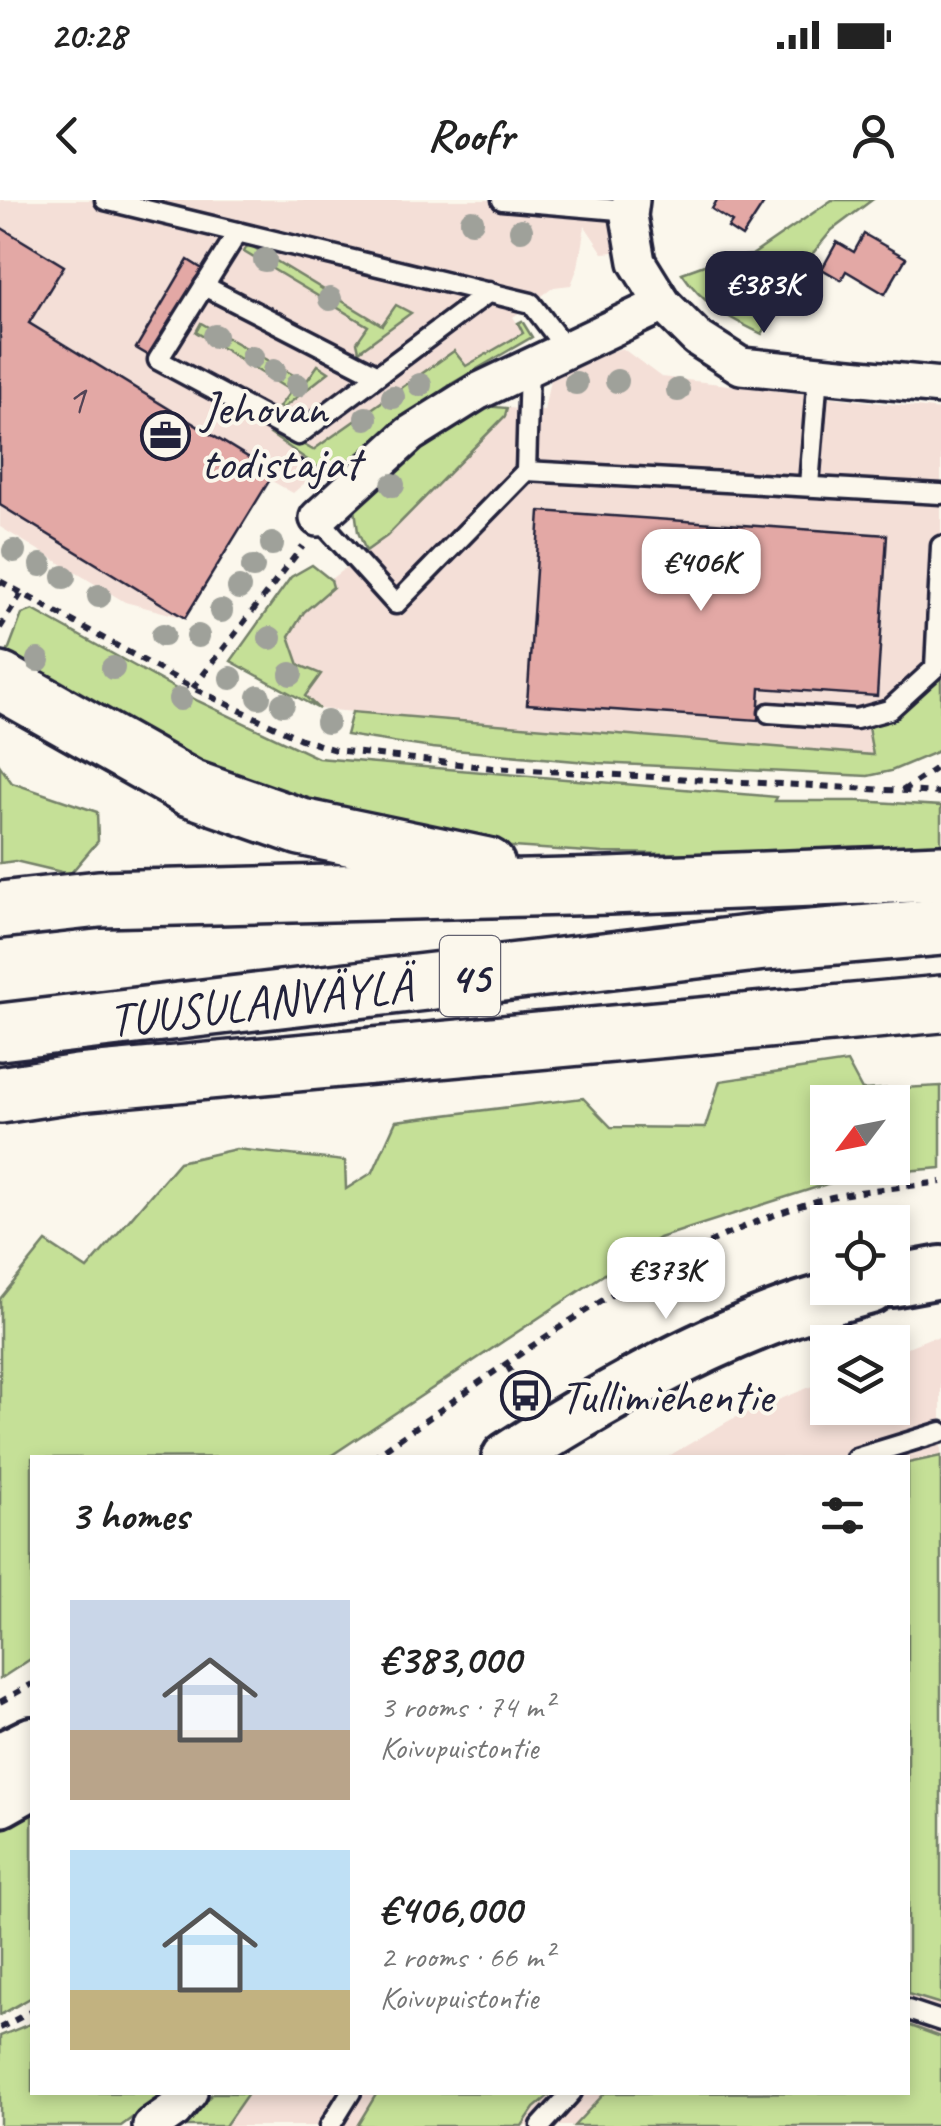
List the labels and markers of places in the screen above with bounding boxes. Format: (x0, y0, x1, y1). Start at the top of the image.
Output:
pin: €383K (694, 251, 834, 336)
place label: Jehovan todistajat (199, 378, 366, 493)
office icon: Jehovan todistajat (140, 409, 192, 461)
pin: €406K (631, 529, 771, 614)
pin: €373K (596, 1237, 736, 1322)
place label: Tullimiehentie (560, 1366, 776, 1426)
bus stop icon: Tullimiehentie (499, 1369, 551, 1421)

